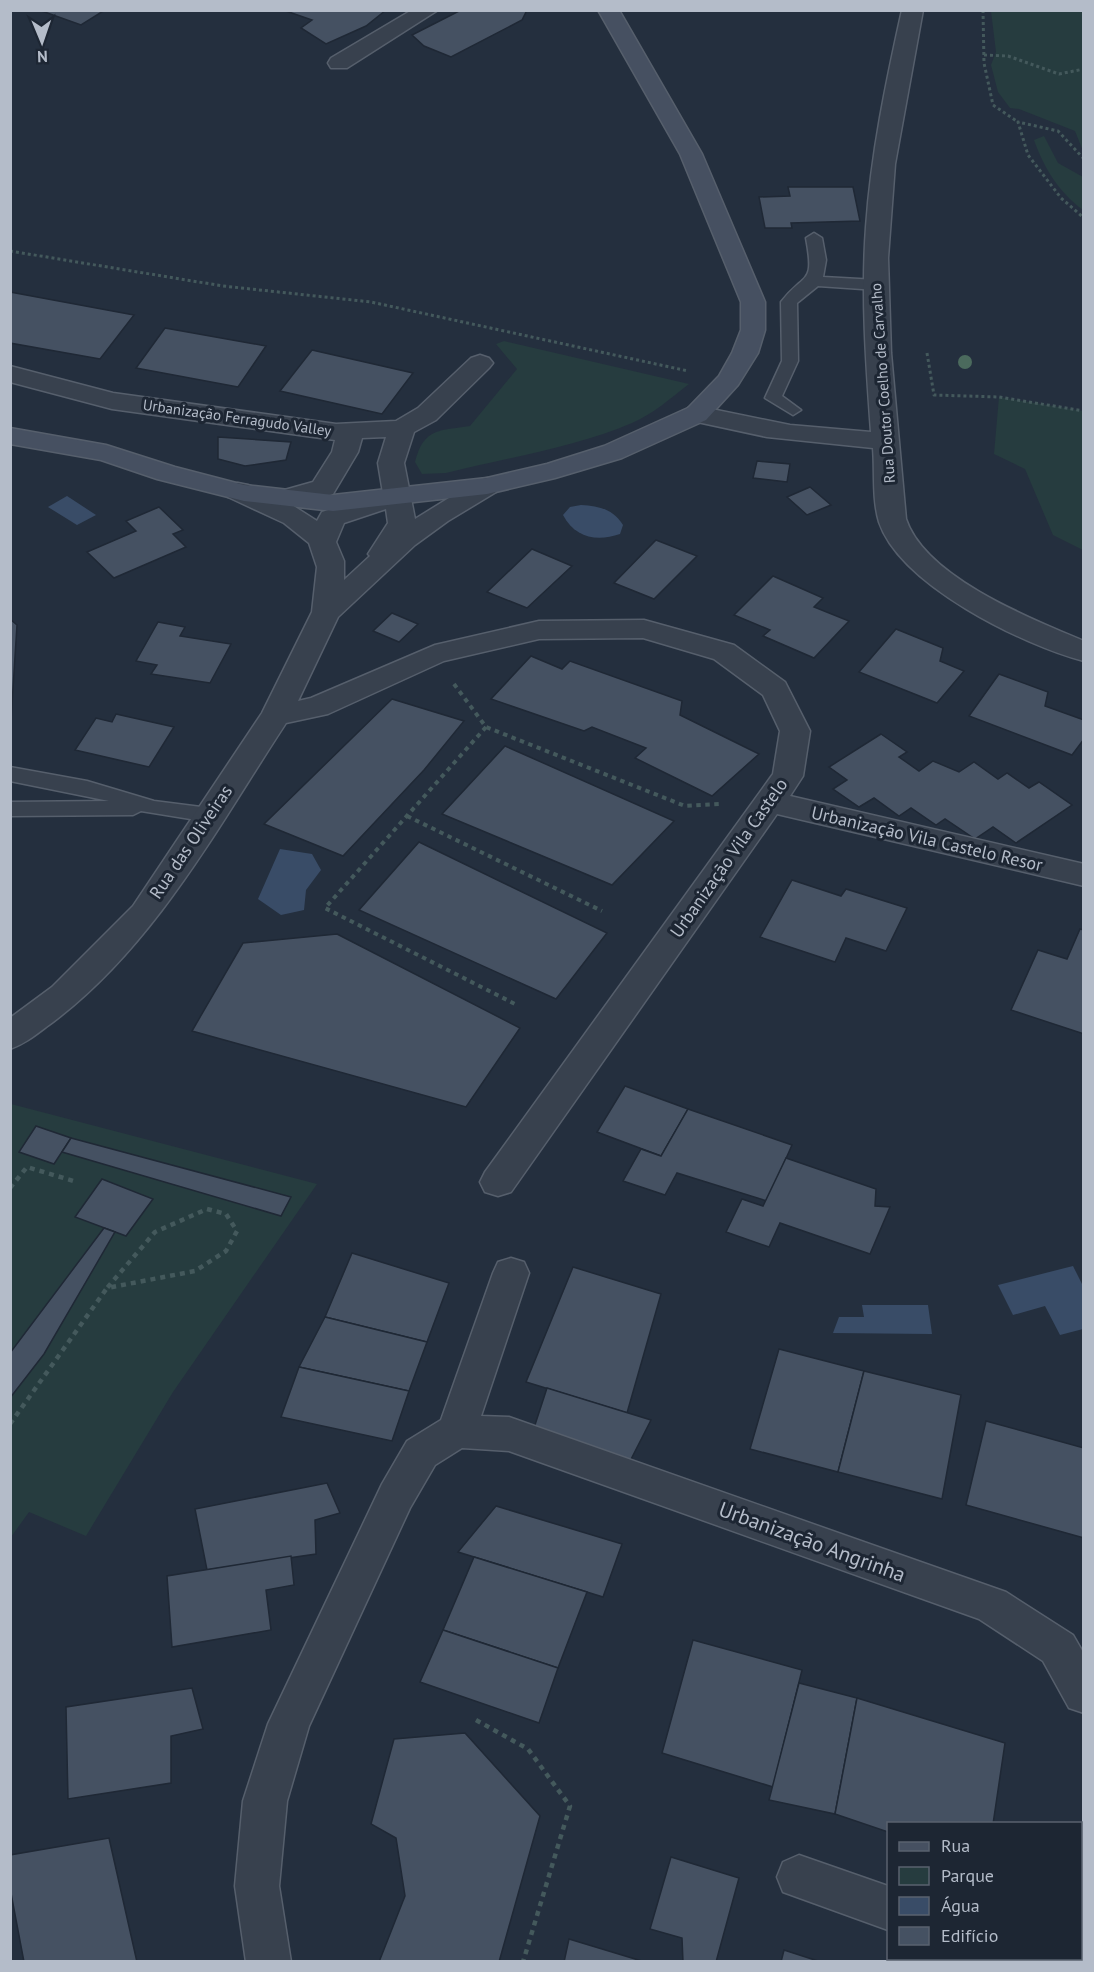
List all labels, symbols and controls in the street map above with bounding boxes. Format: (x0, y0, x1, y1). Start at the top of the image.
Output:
north arrow (12, 12, 72, 72)
text: N (37, 47, 48, 67)
street label: Rua Doutor Coelho de Carvalho (866, 282, 899, 484)
street label: Urbanização Ferragudo Valley (142, 395, 333, 440)
street label: Urbanização Vila Castelo (665, 773, 792, 942)
street label: Rua das Oliveiras (144, 780, 237, 903)
street label: Urbanização Vila Castelo Resor (809, 801, 1045, 876)
street label: Urbanização Angrinha (715, 1495, 909, 1588)
legend (887, 1822, 1082, 1960)
text: Rua (941, 1834, 970, 1857)
text: Parque (941, 1864, 994, 1887)
text: Água (941, 1894, 980, 1917)
text: Edifício (941, 1924, 998, 1947)

